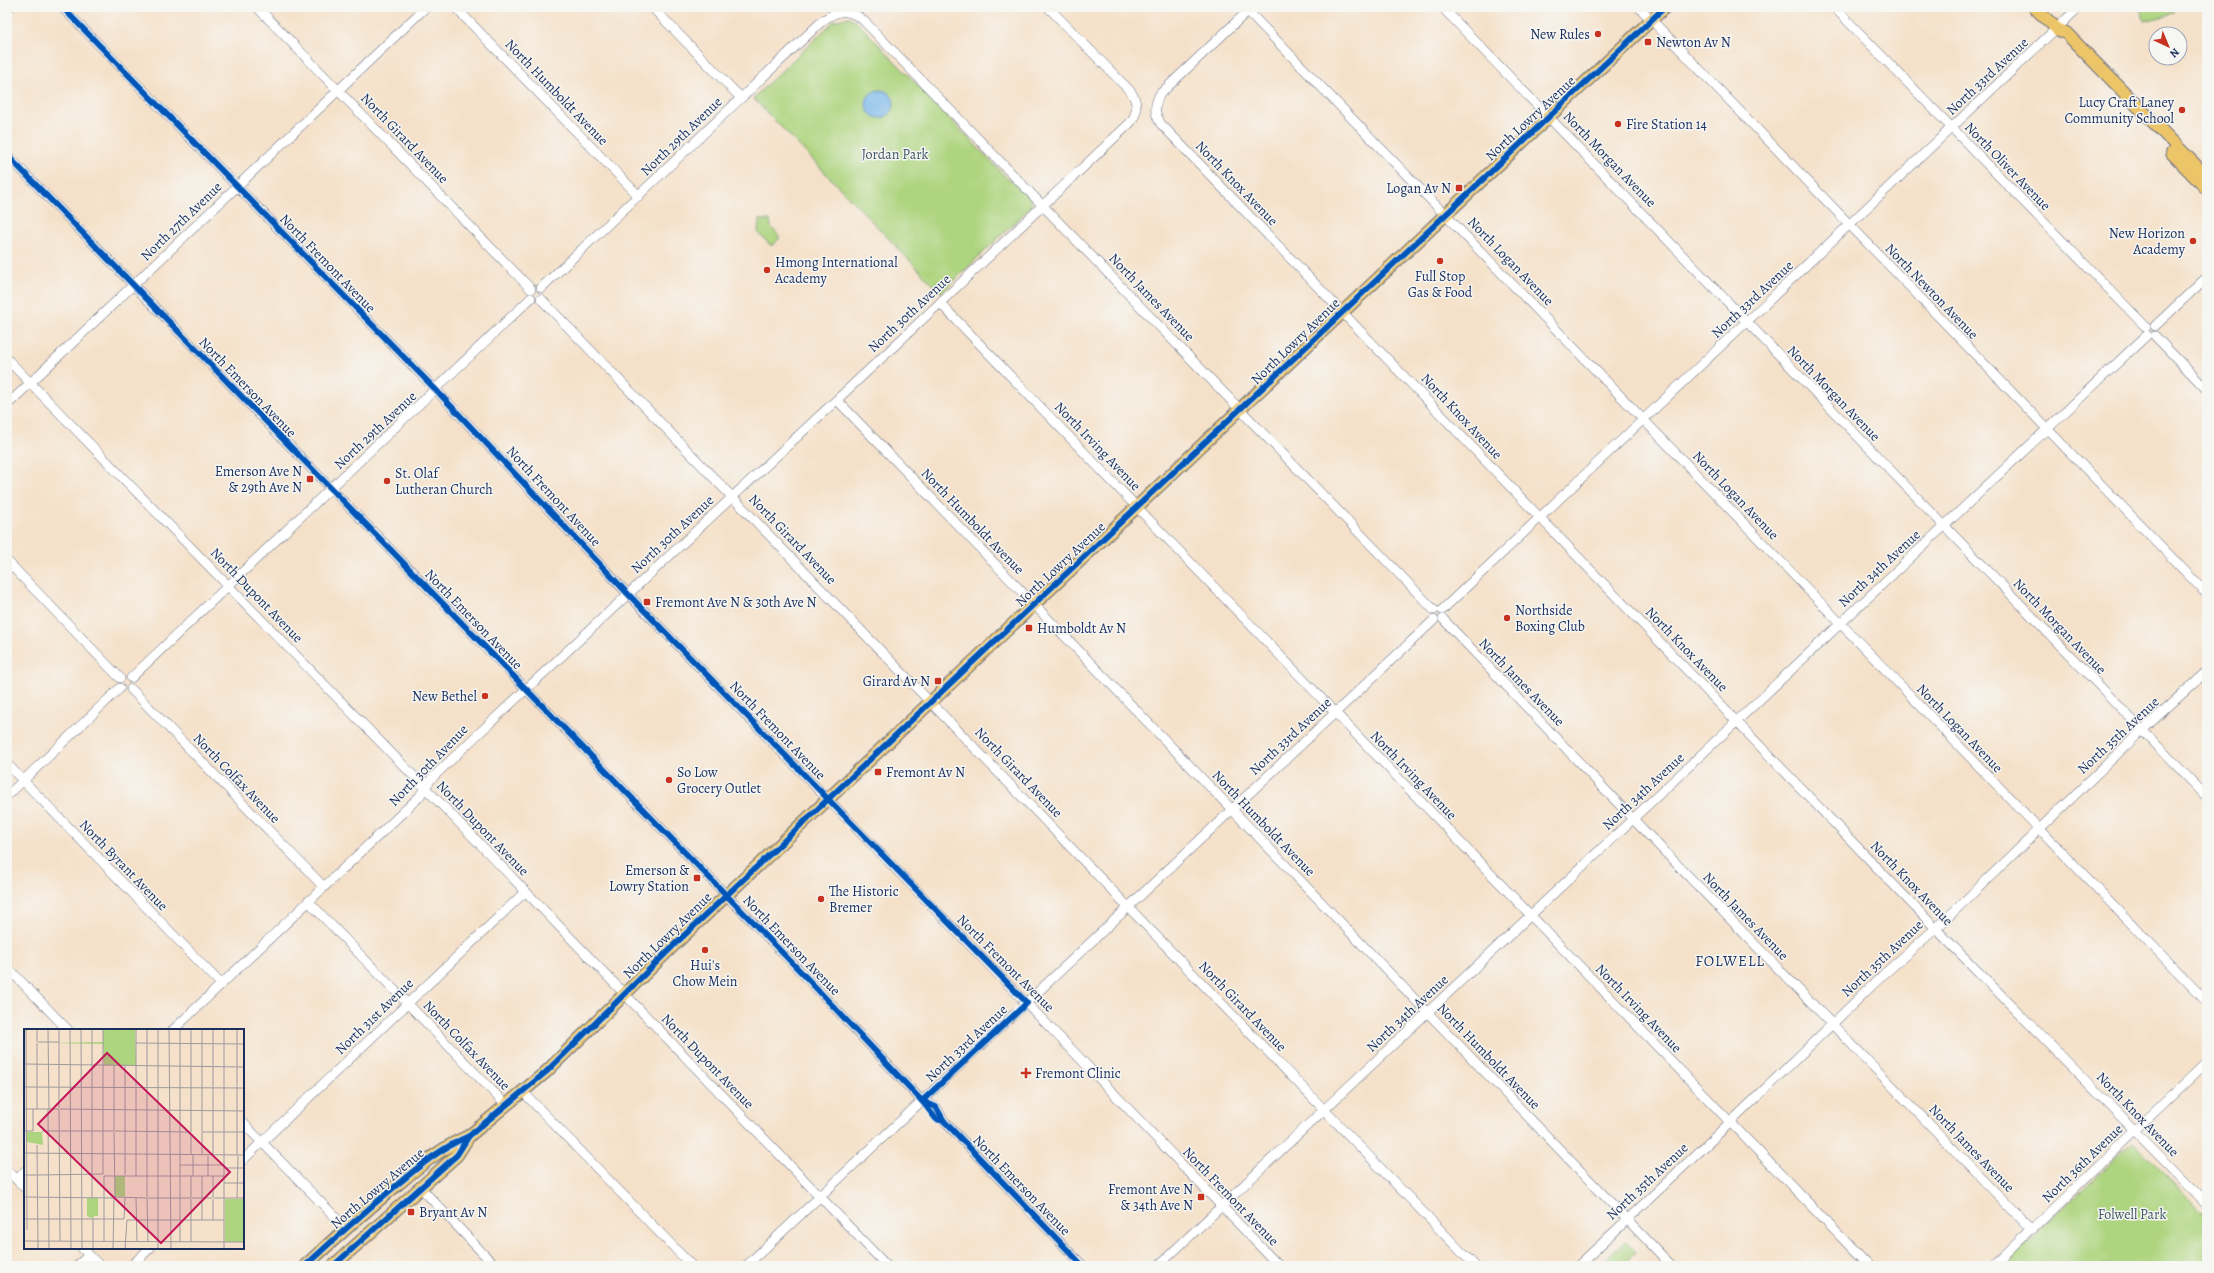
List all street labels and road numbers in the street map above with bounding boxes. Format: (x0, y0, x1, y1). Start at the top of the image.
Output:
street label: North 33rd Avenue (1942, 33, 2033, 119)
street label: North Humboldt Avenue (501, 35, 612, 150)
street label: North Lowry Avenue (1481, 72, 1580, 165)
street label: North Girard Avenue (356, 89, 453, 188)
street label: North 29th Avenue (636, 93, 726, 180)
street label: North Morgan Avenue (1559, 107, 1660, 211)
street label: North Oliver Avenue (1960, 118, 2055, 215)
street label: North Knox Avenue (1191, 137, 1282, 230)
street label: North 27th Avenue (137, 178, 226, 265)
street label: North Fremont Avenue (275, 210, 380, 317)
street label: North Logan Avenue (1463, 213, 1558, 310)
street label: North Newton Avenue (1881, 239, 1982, 344)
street label: North James Avenue (1105, 249, 1199, 346)
street label: North 33rd Avenue (1707, 256, 1798, 342)
street label: North 30th Avenue (864, 270, 955, 357)
street label: North Lowry Avenue (1247, 294, 1344, 389)
street label: North Emerson Avenue (195, 333, 301, 442)
street label: North Morgan Avenue (1783, 341, 1884, 445)
street label: North Knox Avenue (1417, 369, 1507, 464)
street label: North 29th Avenue (330, 387, 421, 474)
street label: North Irving Avenue (1050, 398, 1145, 495)
street label: North Fremont Avenue (502, 442, 605, 551)
street label: North Logan Avenue (1688, 447, 1783, 544)
street label: North Humboldt Avenue (917, 464, 1028, 579)
street label: North Girard Avenue (744, 490, 841, 589)
street label: North 30th Avenue (627, 491, 718, 578)
street label: North Lowry Avenue (1011, 518, 1110, 611)
street label: North 34th Avenue (1834, 525, 1924, 611)
street label: North Dupont Avenue (206, 544, 307, 647)
street label: North Emerson Avenue (421, 565, 527, 674)
street label: North Morgan Avenue (2009, 574, 2110, 678)
street label: North Knox Avenue (1641, 603, 1732, 696)
street label: North James Avenue (1475, 634, 1569, 731)
street label: North Fremont Avenue (725, 677, 830, 784)
street label: North Logan Avenue (1912, 680, 2007, 777)
street label: North 35th Avenue (2073, 692, 2163, 778)
street label: North 33rd Avenue (1245, 693, 1336, 779)
street label: North 30th Avenue (384, 720, 472, 810)
street label: North Girard Avenue (970, 723, 1067, 822)
street label: North Irving Avenue (1366, 727, 1461, 824)
street label: North Colfax Avenue (189, 729, 284, 827)
street label: North 34th Avenue (1598, 748, 1688, 834)
street label: North Humboldt Avenue (1208, 766, 1319, 881)
street label: North Dupont Avenue (432, 777, 533, 880)
street label: North Byrant Avenue (75, 816, 172, 915)
street label: North Knox Avenue (1866, 837, 1957, 930)
street label: North James Avenue (1699, 868, 1793, 965)
street label: North Lowry Avenue (619, 888, 716, 983)
street label: North Emerson Avenue (739, 891, 845, 1000)
street label: North Fremont Avenue (953, 910, 1059, 1016)
street label: North 35th Avenue (1837, 915, 1927, 1001)
street label: North Girard Avenue (1194, 957, 1291, 1056)
street label: North Irving Avenue (1591, 960, 1686, 1057)
street label: North 34th Avenue (1362, 970, 1452, 1056)
street label: North 31st Avenue (331, 974, 418, 1059)
street label: North Colfax Avenue (419, 996, 514, 1094)
street label: North Humboldt Avenue (1433, 999, 1544, 1114)
street label: North 33rd Avenue (921, 1000, 1012, 1086)
street label: North Dupont Avenue (657, 1010, 758, 1113)
street label: North Knox Avenue (2092, 1068, 2183, 1161)
street label: North James Avenue (1925, 1100, 2019, 1197)
street label: North 36th Avenue (2038, 1120, 2127, 1207)
street label: North Emerson Avenue (969, 1131, 1075, 1240)
street label: North 35th Avenue (1602, 1138, 1692, 1224)
street label: North Fremont Avenue (1178, 1143, 1283, 1250)
street label: North Lowry Avenue (326, 1144, 428, 1233)

